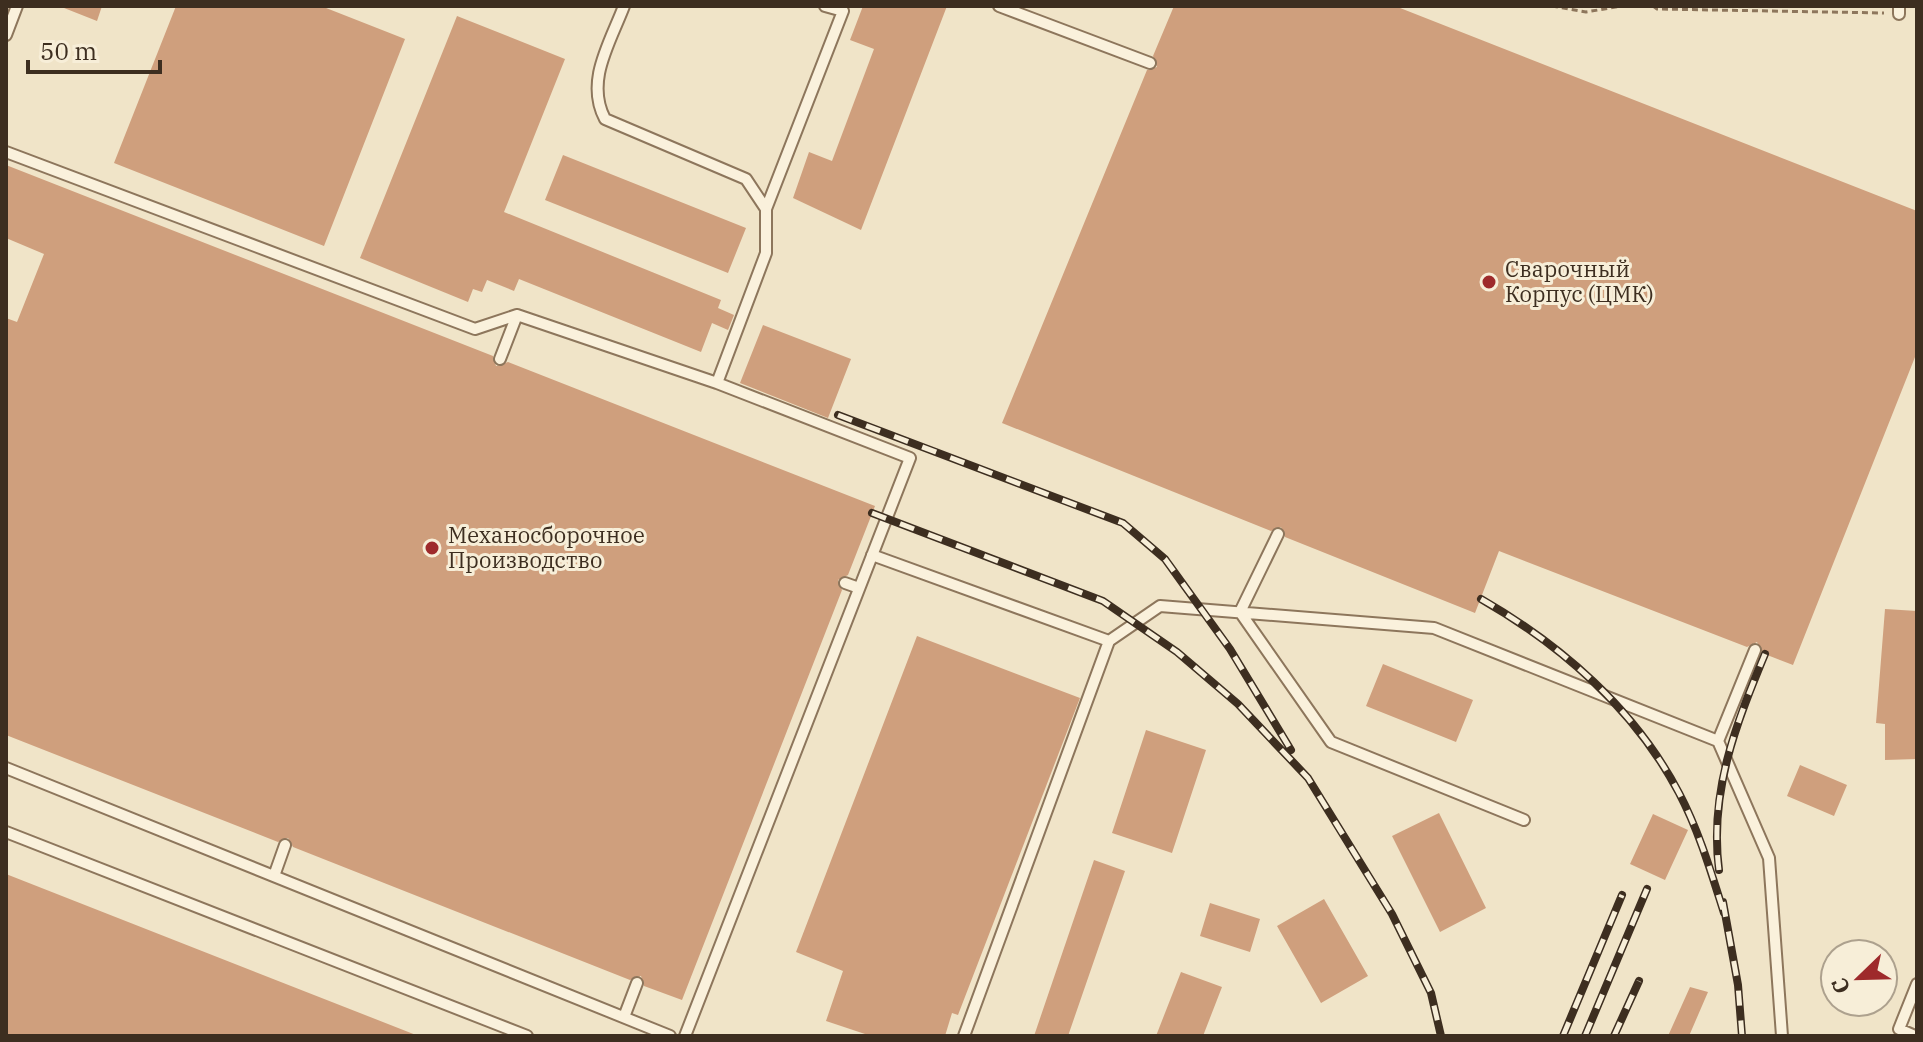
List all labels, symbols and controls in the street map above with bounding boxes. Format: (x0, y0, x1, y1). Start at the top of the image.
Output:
scale bar (28, 24, 160, 74)
text: 50 m (40, 35, 97, 67)
place label: Сварочный Корпус (ЦМК) (1505, 254, 1654, 308)
marker: Сварочный Корпус (ЦМК) (1480, 273, 1498, 291)
place label: Механосборочное Производство (448, 520, 645, 574)
marker: Механосборочное Производство (423, 539, 441, 557)
north arrow (1819, 938, 1899, 1018)
text: С (1824, 974, 1856, 998)

